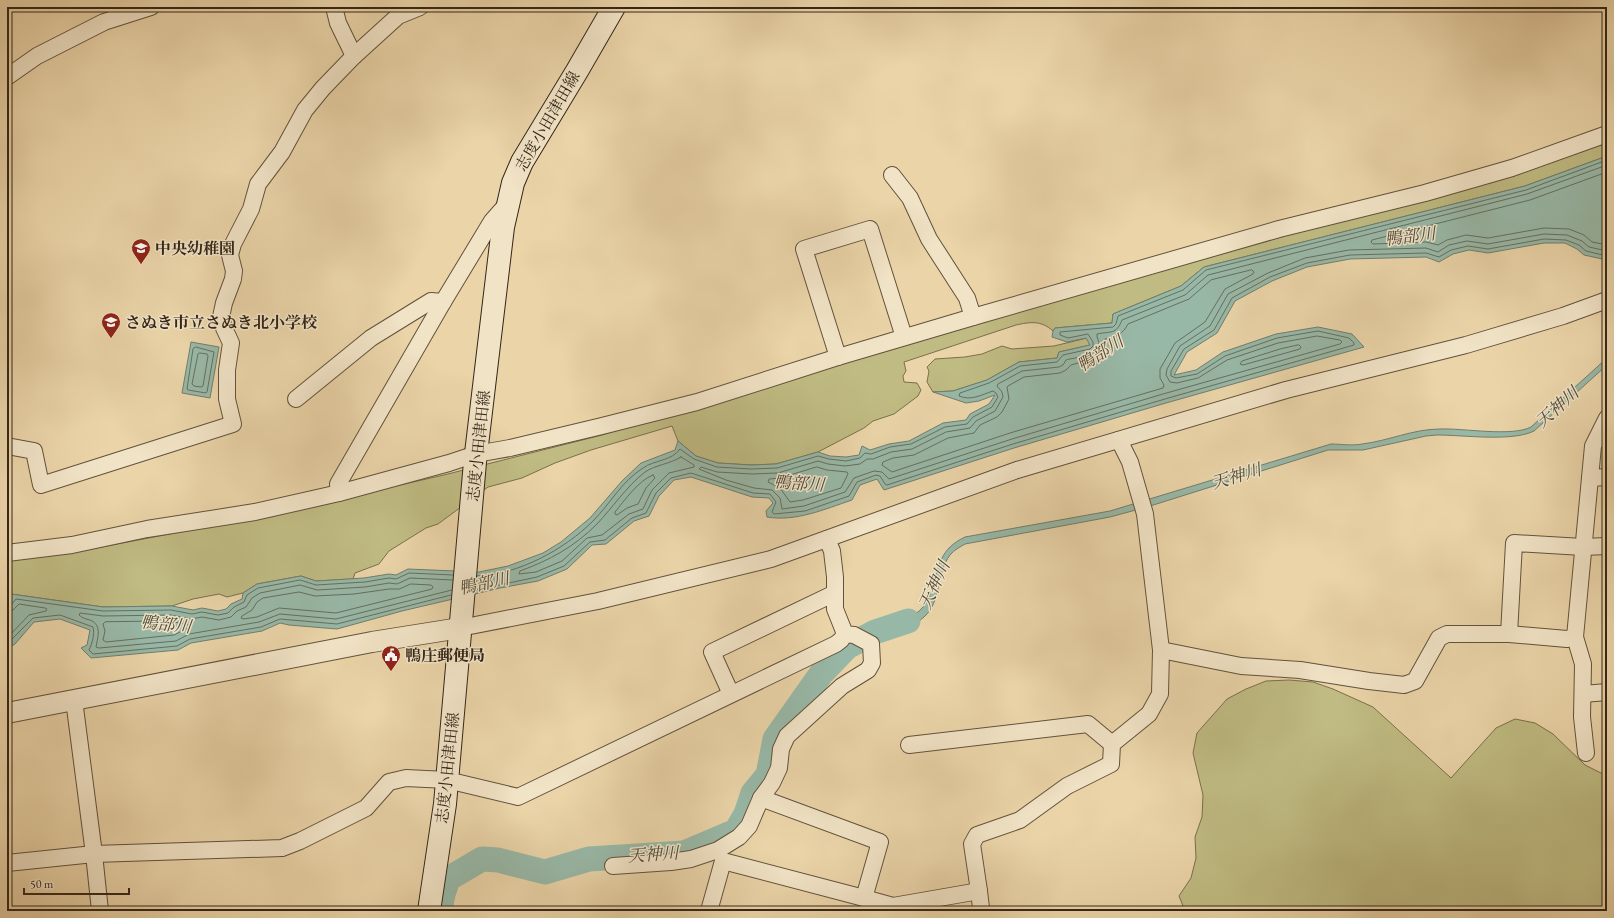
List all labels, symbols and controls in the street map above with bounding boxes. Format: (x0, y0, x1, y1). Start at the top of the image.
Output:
street label: 志度小田津田線 (510, 67, 585, 175)
water label: 鴨部川 (1383, 222, 1439, 250)
school or university icon: 中央幼稚園 (130, 237, 152, 265)
place label: 中央幼稚園 (155, 238, 235, 259)
school or university icon: さぬき市立さぬき北小学校 (100, 311, 122, 339)
place label: さぬき市立さぬき北小学校 (125, 312, 318, 333)
water label: 鴨部川 (1073, 329, 1129, 376)
water label: 天神川 (1531, 380, 1585, 432)
street label: 志度小田津田線 (462, 389, 495, 503)
water label: 天神川 (1208, 457, 1266, 494)
water label: 鴨部川 (773, 470, 827, 496)
water label: 天神川 (914, 555, 955, 613)
water label: 鴨部川 (457, 567, 513, 599)
water label: 鴨部川 (139, 610, 194, 638)
public building icon: 鴨庄郵便局 (380, 644, 402, 672)
place label: 鴨庄郵便局 (405, 645, 485, 666)
street label: 志度小田津田線 (431, 711, 464, 825)
water label: 天神川 (627, 841, 681, 867)
scale bar (24, 870, 129, 896)
text: 50 m (30, 876, 54, 892)

